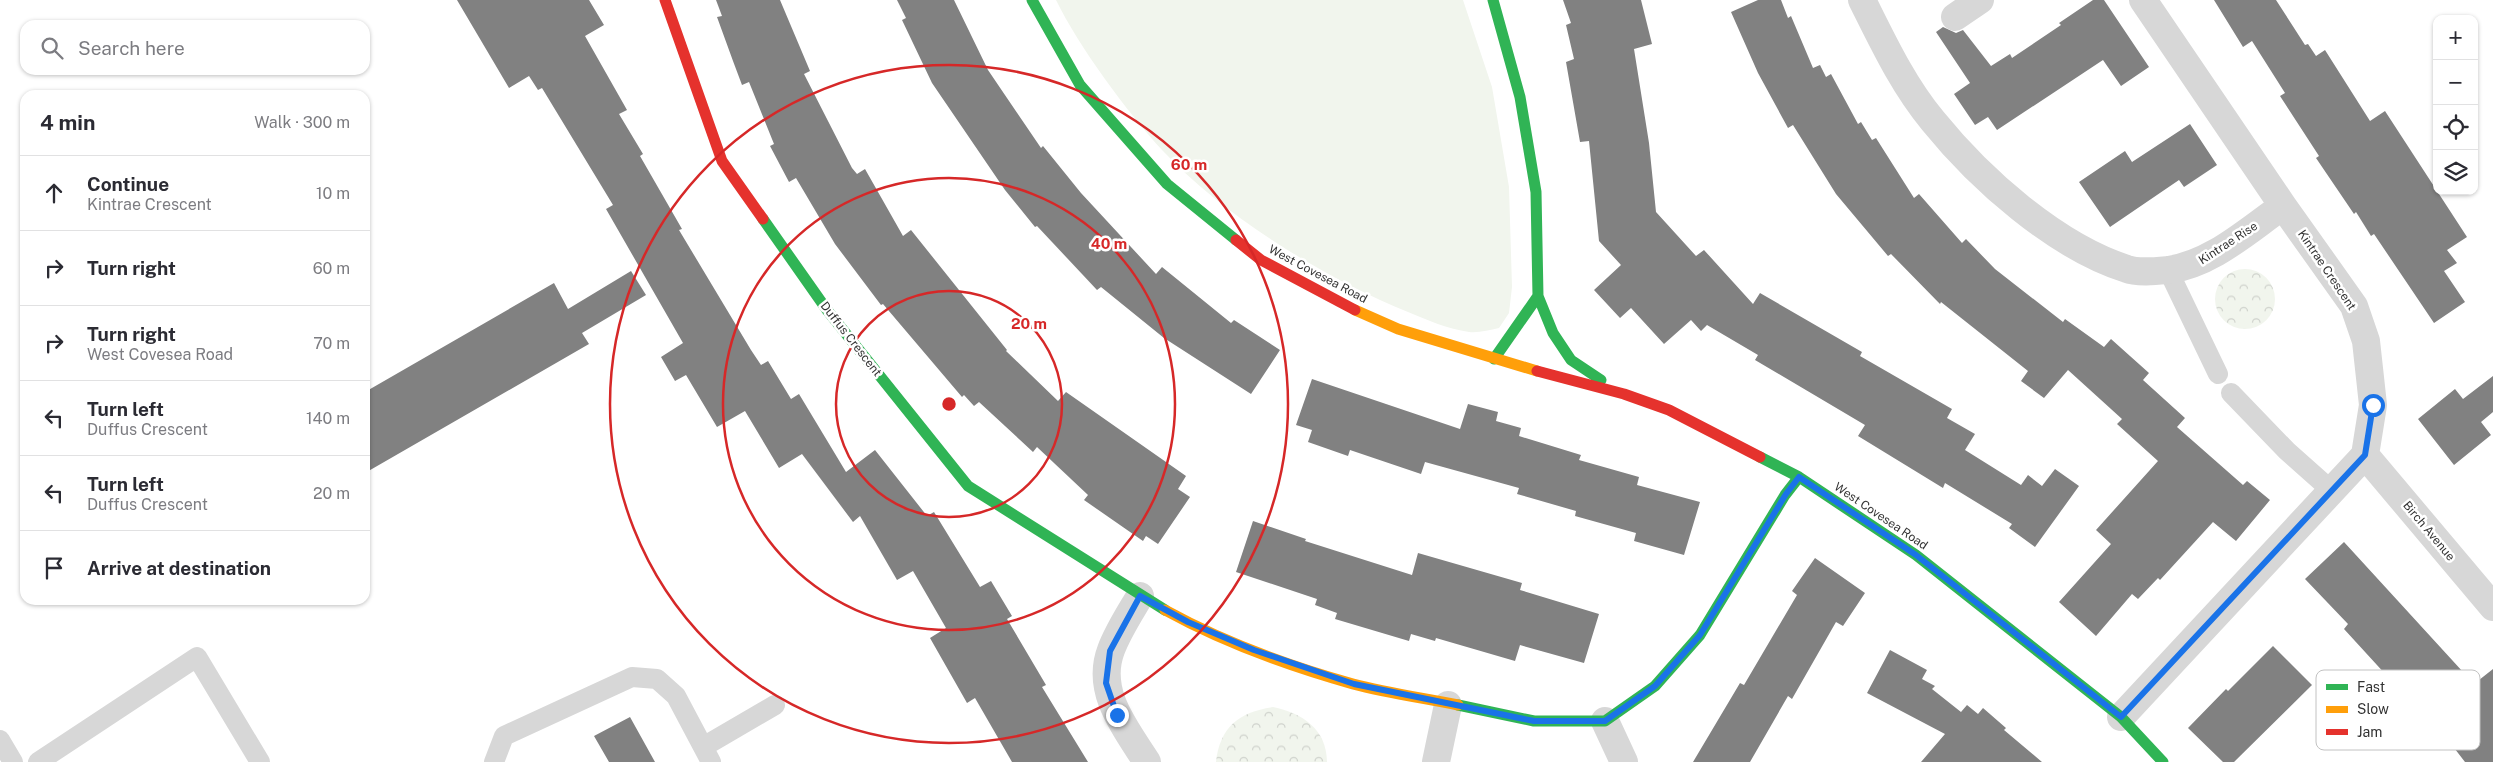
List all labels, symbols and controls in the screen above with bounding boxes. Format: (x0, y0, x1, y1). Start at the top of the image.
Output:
map controls (2433, 15, 2478, 195)
button: + (2433, 15, 2478, 60)
search box (20, 20, 370, 75)
icon: search (38, 34, 66, 62)
text: Search here (78, 37, 185, 59)
button: − (2433, 60, 2478, 105)
button: locate (2433, 105, 2478, 150)
text: 4 min (40, 110, 95, 135)
text: Walk · 300 m (254, 113, 350, 132)
button: layers (2433, 150, 2478, 195)
text: 60 m (1171, 156, 1207, 173)
text: Continue (87, 173, 169, 195)
icon: ahead (40, 179, 68, 207)
text: 10 m (316, 184, 350, 203)
text: Kintrae Crescent (87, 195, 212, 214)
street label: Kintrae Rise (2196, 219, 2260, 267)
street label: Kintrae Crescent (2295, 227, 2359, 313)
text: 40 m (1091, 235, 1127, 252)
street label: West Covesea Road (1266, 242, 1370, 306)
icon: right (40, 254, 68, 282)
text: Turn right (87, 257, 176, 279)
text: 60 m (313, 259, 350, 278)
street label: Duffus Crescent (818, 299, 885, 379)
text: 20 m (1011, 315, 1047, 332)
text: Turn right (87, 323, 176, 345)
icon: right (40, 329, 68, 357)
text: 70 m (313, 334, 350, 353)
text: West Covesea Road (87, 345, 233, 364)
route start (2362, 394, 2385, 417)
centre of rings (940, 395, 958, 413)
text: Turn left (87, 398, 164, 420)
icon: left (40, 404, 68, 432)
text: 140 m (306, 409, 350, 428)
text: Duffus Crescent (87, 420, 208, 439)
text: Turn left (87, 473, 164, 495)
icon: left (40, 479, 68, 507)
street label: West Covesea Road (1832, 480, 1930, 552)
text: 20 m (313, 484, 350, 503)
text: Duffus Crescent (87, 495, 208, 514)
street label: Birch Avenue (2400, 498, 2458, 564)
icon: arrive (40, 554, 68, 582)
text: Arrive at destination (87, 557, 271, 579)
legend (2316, 670, 2480, 750)
text: Fast (2357, 679, 2385, 695)
text: Slow (2357, 701, 2389, 717)
route end (1106, 704, 1129, 727)
text: Jam (2357, 724, 2382, 740)

